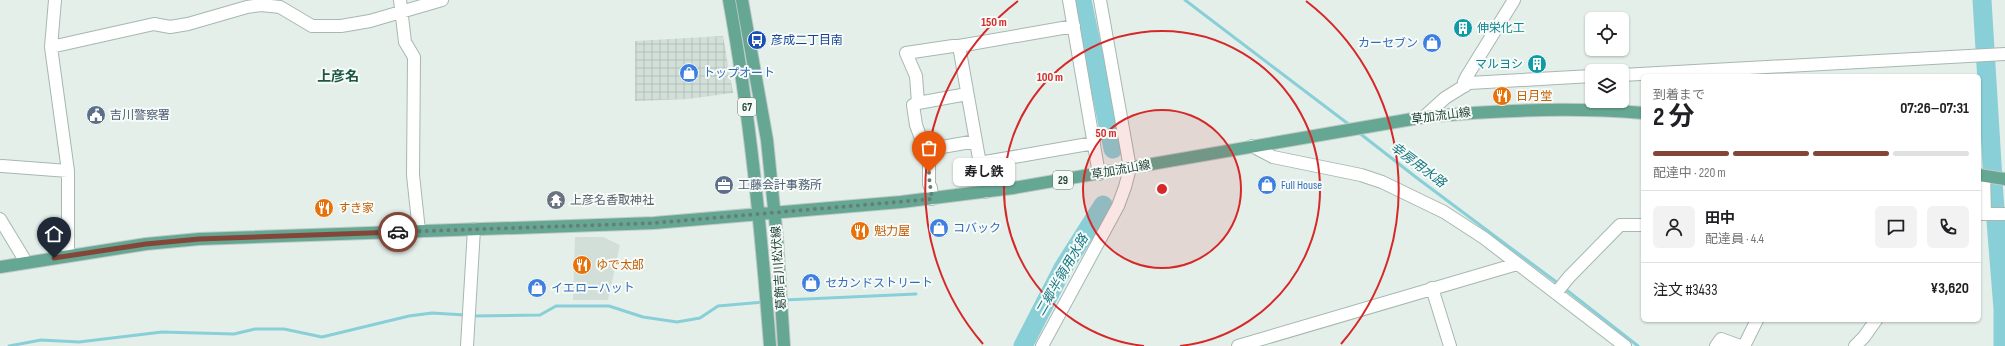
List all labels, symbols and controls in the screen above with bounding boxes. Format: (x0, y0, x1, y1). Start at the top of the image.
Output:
map controls (1585, 12, 1629, 108)
button: locate (1585, 12, 1629, 56)
text: 150 m (981, 15, 1007, 30)
building icon: 伸栄化工 (1452, 17, 1474, 39)
place label: 伸栄化工 (1477, 21, 1525, 36)
bus stop icon: 彦成二丁目南 (746, 29, 768, 51)
shop icon: カーセブン (1421, 32, 1443, 54)
place label: 彦成二丁目南 (771, 33, 843, 48)
place label: カーセブン (1358, 36, 1418, 51)
building icon: マルヨシ (1526, 53, 1548, 75)
place label: マルヨシ (1475, 57, 1523, 72)
shop icon: トップオート (678, 62, 700, 84)
button: layers (1585, 64, 1629, 108)
place label: トップオート (703, 66, 775, 81)
district label: 上彦名 (317, 68, 359, 85)
text: 100 m (1037, 70, 1063, 85)
restaurant icon: 日月堂 (1491, 85, 1513, 107)
text: 到着まで (1653, 87, 1705, 103)
place label: 日月堂 (1516, 89, 1552, 104)
road number: 67 (738, 98, 756, 116)
text: 07:26–07:31 (1900, 99, 1969, 118)
text: 2 分 (1653, 102, 1694, 133)
public building icon: 吉川警察署 (85, 104, 107, 126)
street label: 草加流山線 (1410, 105, 1472, 127)
place label: 吉川警察署 (110, 108, 170, 123)
text: 50 m (1096, 126, 1116, 141)
pin (912, 131, 946, 172)
icon: bag (918, 137, 940, 159)
water label: 幸房用水路 (1387, 139, 1450, 192)
street label: 草加流山線 (1090, 157, 1152, 183)
callout: 寿し鉄 (953, 158, 1015, 186)
text: 寿し鉄 (964, 164, 1004, 180)
text: 配達中 · 220 m (1653, 165, 1726, 181)
road number: 29 (1053, 171, 1073, 189)
office icon: 工藤会計事務所 (713, 174, 735, 196)
shop icon: Full House (1256, 174, 1278, 196)
place label: 工藤会計事務所 (738, 178, 822, 193)
place label: Full House (1281, 178, 1322, 193)
centre of rings (1155, 182, 1169, 196)
temple icon: 上彦名香取神社 (545, 189, 567, 211)
place label: 上彦名香取神社 (570, 193, 654, 208)
restaurant icon: すき家 (313, 197, 335, 219)
place label: すき家 (338, 201, 374, 216)
button: person (1653, 206, 1695, 248)
button: chat (1875, 206, 1917, 248)
button: phone (1927, 206, 1969, 248)
text: 田中 (1705, 209, 1735, 228)
courier (378, 212, 418, 252)
pin (37, 217, 71, 258)
shop icon: コバック (928, 217, 950, 239)
restaurant icon: 魁力屋 (849, 220, 871, 242)
icon: car (387, 221, 409, 243)
place label: コバック (953, 221, 1001, 236)
icon: home (43, 223, 65, 245)
place label: 魁力屋 (874, 224, 910, 239)
street label: 葛飾吉川松伏線 (769, 226, 789, 310)
water label: 二郷半領用水路 (1032, 231, 1092, 318)
text: 配達員 · 4.4 (1705, 231, 1764, 247)
restaurant icon: ゆで太郎 (571, 254, 593, 276)
place label: ゆで太郎 (596, 258, 644, 273)
shop icon: セカンドストリート (800, 272, 822, 294)
place label: セカンドストリート (825, 276, 933, 291)
shop icon: イエローハット (526, 277, 548, 299)
text: ¥3,620 (1930, 279, 1969, 298)
place label: イエローハット (551, 281, 635, 296)
text: 注文 #3433 (1653, 281, 1717, 300)

